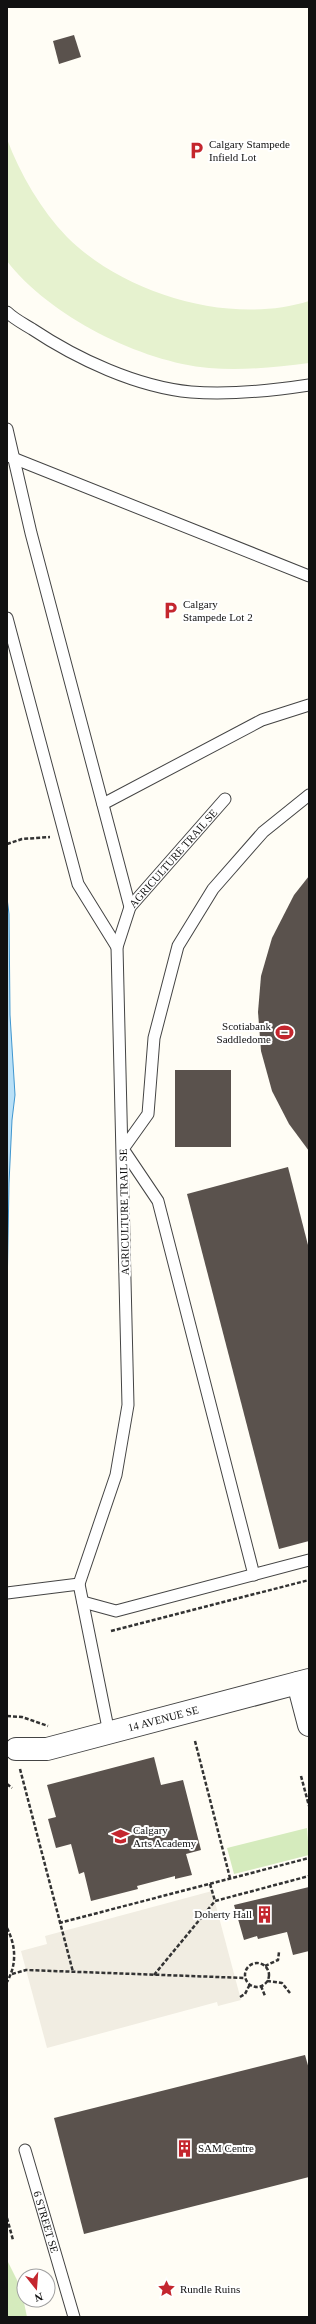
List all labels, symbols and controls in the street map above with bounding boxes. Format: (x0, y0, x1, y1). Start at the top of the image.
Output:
place label: Calgary Stampede Infield Lot (209, 138, 290, 163)
parking icon: Calgary Stampede Infield Lot (186, 140, 206, 160)
place label: Calgary Stampede Lot 2 (183, 598, 253, 623)
parking icon: Calgary Stampede Lot 2 (160, 600, 180, 620)
street label: AGRICULTURE TRAIL SE (127, 806, 220, 910)
place label: Scotiabank Saddledome (217, 1020, 271, 1045)
sports icon: Scotiabank Saddledome (274, 1022, 294, 1042)
street label: AGRICULTURE TRAIL SE (117, 1148, 131, 1275)
street label: 14 AVENUE SE (126, 1703, 200, 1733)
place label: Calgary Arts Academy (133, 1824, 197, 1849)
school or university icon: Calgary Arts Academy (110, 1826, 130, 1846)
building icon: Doherty Hall (255, 1904, 275, 1924)
place label: Doherty Hall (194, 1908, 252, 1920)
building icon: SAM Centre (175, 2138, 195, 2158)
place label: SAM Centre (198, 2142, 254, 2154)
street label: 6 STREET SE (31, 2190, 61, 2255)
north arrow (16, 2268, 56, 2308)
place icon: Rundle Ruins (157, 2279, 177, 2299)
place label: Rundle Ruins (180, 2283, 240, 2295)
text: N (33, 2291, 44, 2304)

